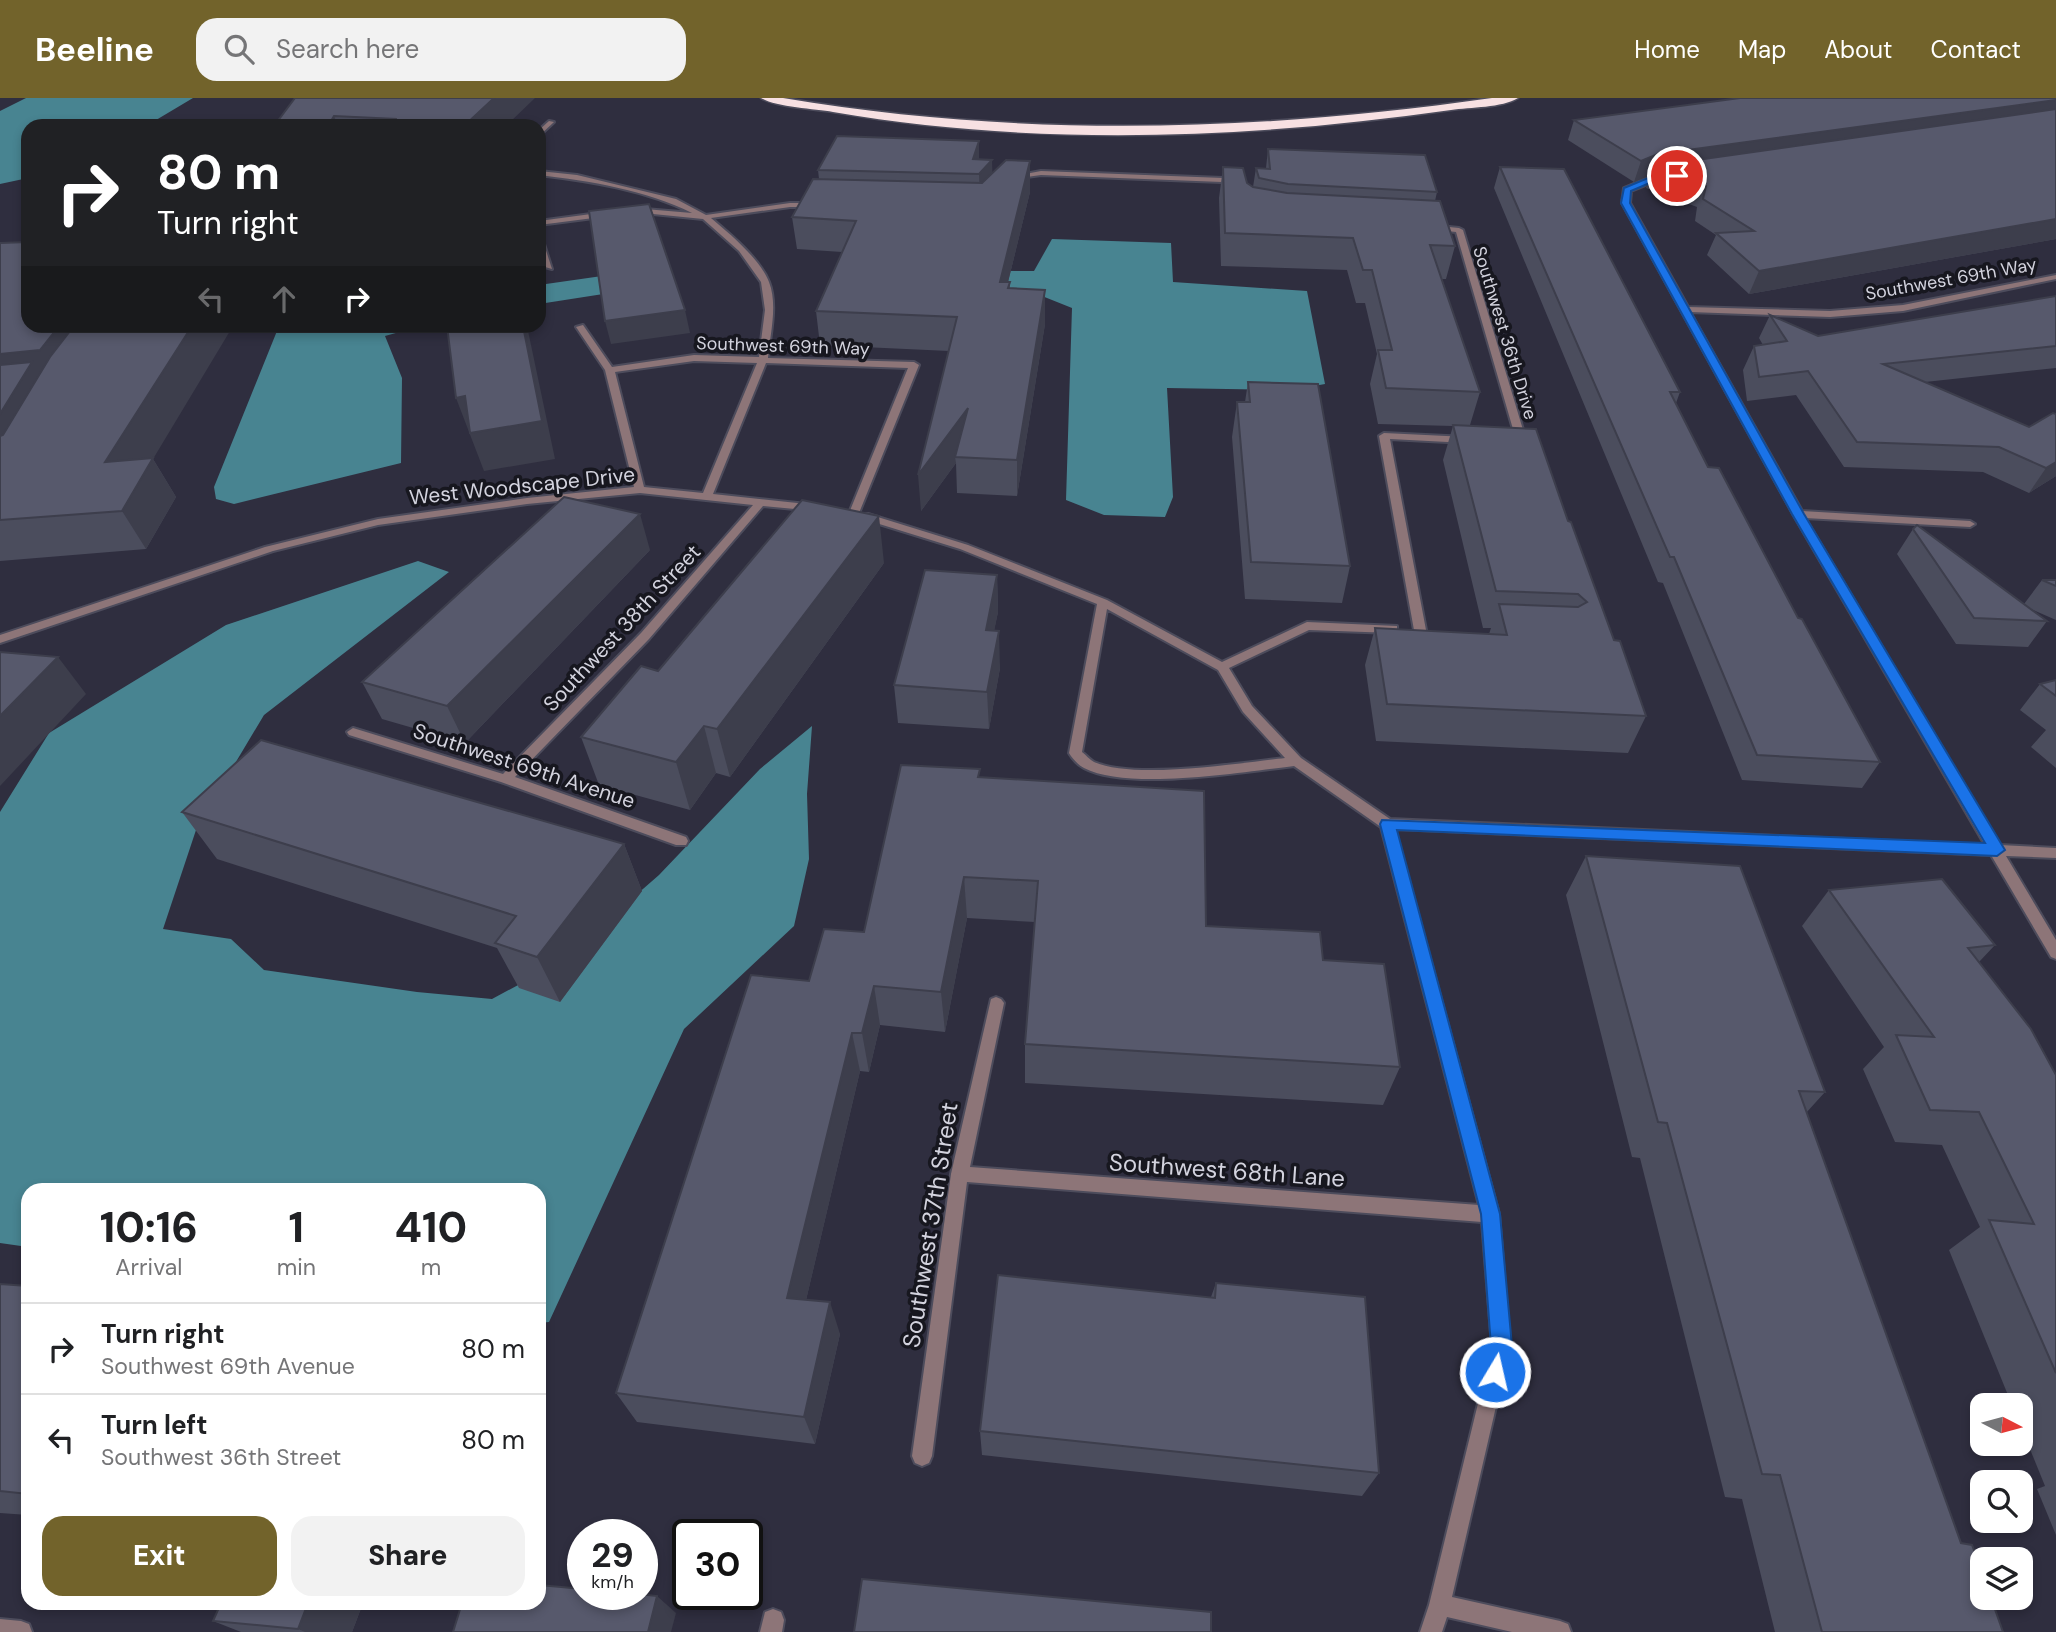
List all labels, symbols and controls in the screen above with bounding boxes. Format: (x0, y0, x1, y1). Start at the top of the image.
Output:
search box (196, 18, 686, 81)
text: Beeline (35, 28, 154, 71)
icon: search (220, 30, 258, 68)
text: Search here (276, 32, 419, 66)
text: Home (1634, 34, 1700, 65)
text: Map (1738, 34, 1786, 65)
text: About (1824, 34, 1893, 65)
text: Contact (1931, 34, 2021, 65)
text: 80 m (157, 140, 280, 204)
pin (1647, 146, 1707, 206)
icon: right (42, 147, 133, 238)
icon: arrive (1658, 157, 1696, 195)
text: Turn right (157, 202, 299, 244)
street label: Southwest 36th Drive (1467, 244, 1543, 422)
street label: Southwest 69th Way (1864, 252, 2038, 306)
icon: left (192, 280, 230, 318)
icon: ahead (265, 280, 303, 318)
icon: right (338, 280, 376, 318)
street label: Southwest 69th Way (696, 331, 870, 361)
street label: West Woodscape Drive (408, 460, 636, 512)
street label: Southwest 38th Street (537, 538, 707, 718)
street label: Southwest 69th Avenue (410, 717, 639, 815)
street label: Southwest 37th Street (895, 1100, 965, 1350)
street label: Southwest 68th Lane (1108, 1146, 1346, 1194)
text: 10:16 (100, 1200, 198, 1255)
text: 1 (289, 1200, 304, 1255)
text: 410 (395, 1200, 467, 1255)
text: Arrival (115, 1252, 182, 1282)
text: min (277, 1252, 316, 1282)
text: m (421, 1252, 441, 1282)
text: Turn right (101, 1317, 225, 1351)
icon: right (42, 1330, 80, 1368)
text: 80 m (461, 1332, 525, 1366)
position arrow (1458, 1335, 1532, 1409)
text: Southwest 69th Avenue (101, 1351, 355, 1381)
north arrow (1970, 1393, 2034, 1456)
map controls (1970, 1393, 2033, 1610)
text: Turn left (101, 1408, 208, 1442)
icon: left (42, 1421, 80, 1459)
text: 80 m (461, 1423, 525, 1457)
text: Southwest 36th Street (101, 1442, 341, 1472)
button: search (1970, 1470, 2033, 1533)
button: Exit (42, 1516, 277, 1596)
button: Share (291, 1516, 525, 1596)
speed limit sign: 30 (672, 1519, 763, 1610)
text: 29 (591, 1532, 634, 1578)
button: layers (1970, 1547, 2033, 1610)
text: km/h (591, 1570, 634, 1594)

